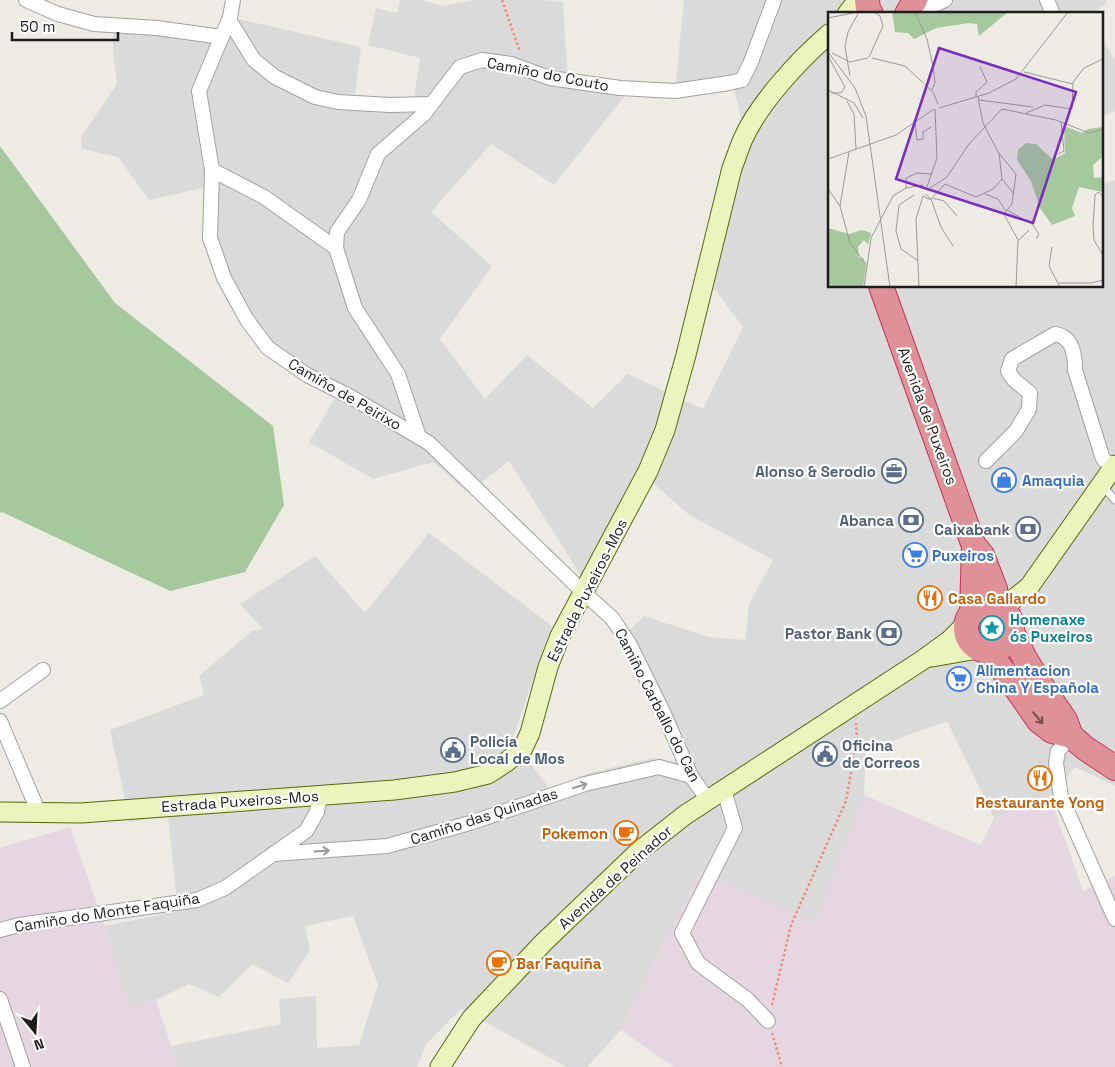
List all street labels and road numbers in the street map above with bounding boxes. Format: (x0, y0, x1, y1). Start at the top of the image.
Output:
street label: Camiño do Couto (485, 53, 611, 95)
street label: Avenida de Puxeiros (894, 345, 962, 487)
street label: Camiño de Peirixo (285, 354, 405, 434)
street label: Estrada Puxeiros-Mos (543, 515, 631, 665)
street label: Camiño Carballo do Can (611, 625, 705, 785)
street label: Camiño das Quinadas (408, 783, 560, 849)
street label: Estrada Puxeiros-Mos (161, 786, 319, 816)
street label: Avenida de Peinador (554, 821, 676, 933)
street label: Camiño do Monte Faquiña (13, 888, 201, 936)

